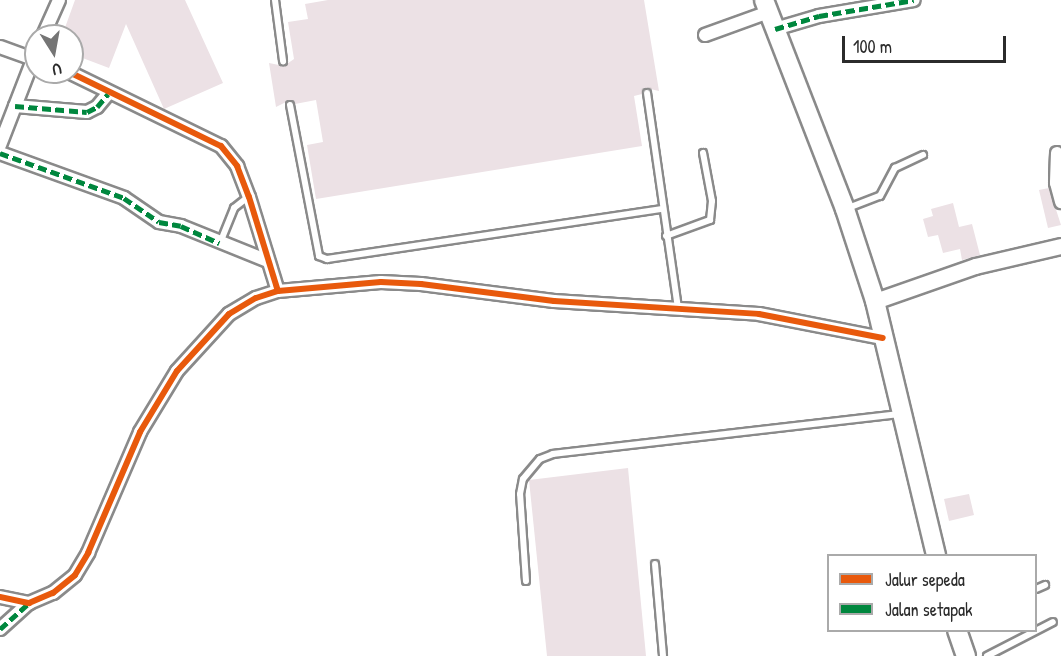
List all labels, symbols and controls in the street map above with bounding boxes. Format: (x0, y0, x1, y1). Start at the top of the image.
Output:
north arrow (24, 24, 84, 84)
scale bar (845, 24, 1008, 62)
text: 100 m (853, 34, 892, 59)
text: U (51, 58, 63, 81)
legend (827, 554, 1037, 632)
text: Jalur sepeda (885, 567, 965, 592)
text: Jalan setapak (885, 597, 972, 622)

